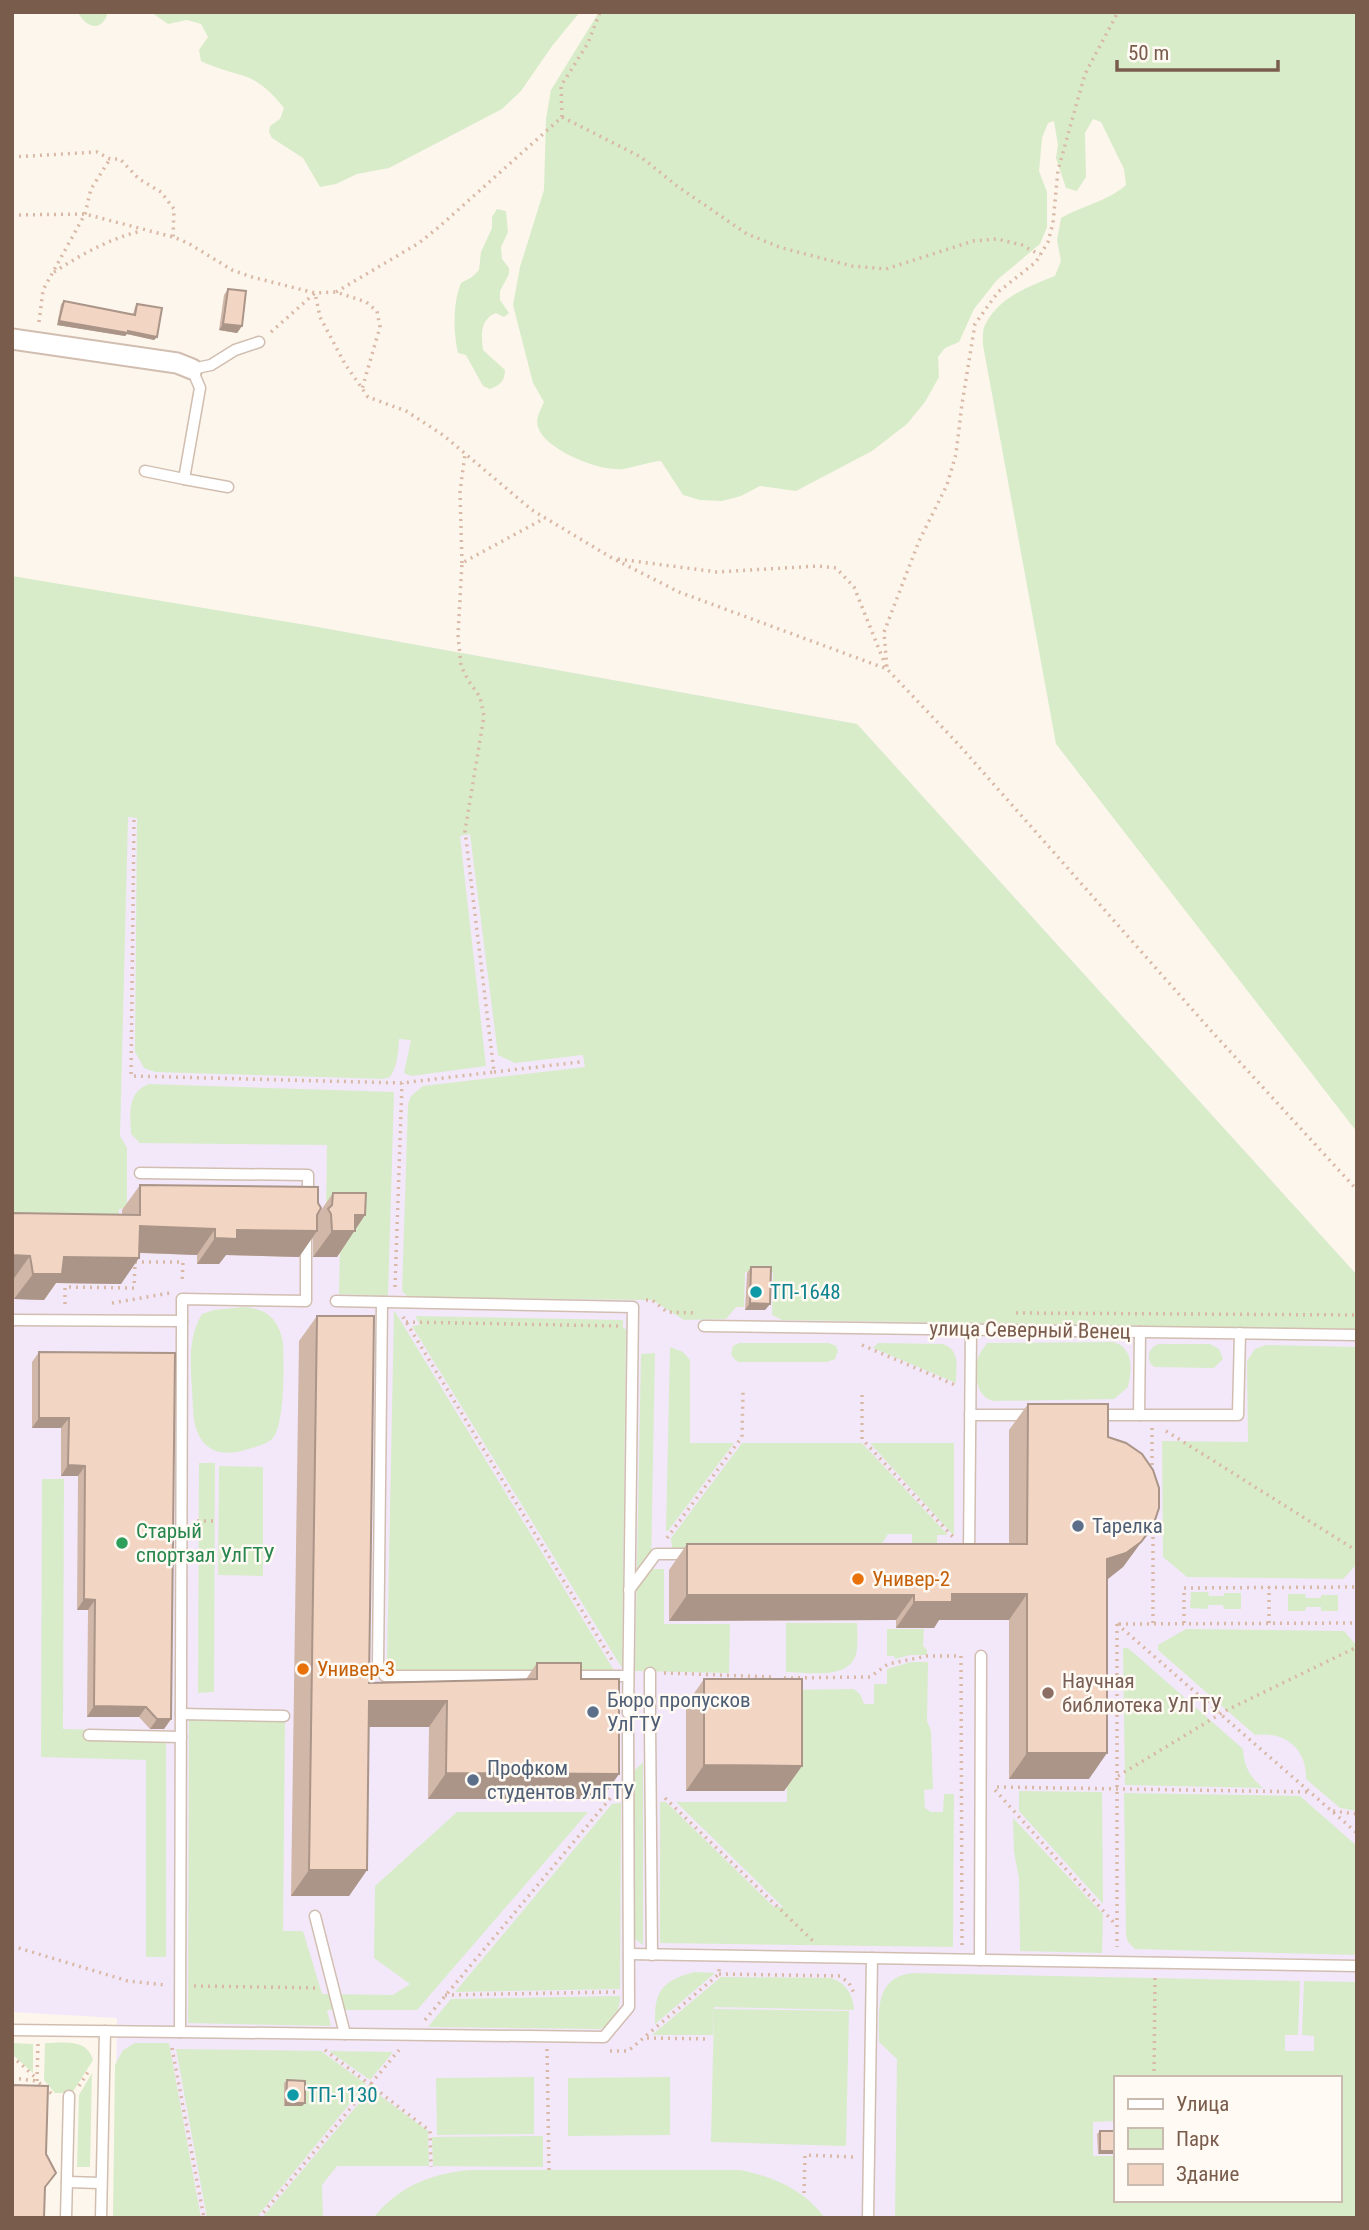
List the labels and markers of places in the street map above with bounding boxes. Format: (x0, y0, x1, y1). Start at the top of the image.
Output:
place label: ТП-1648 (770, 1280, 841, 1304)
marker: ТП-1648 (748, 1284, 764, 1300)
place label: Тарелка (1092, 1514, 1163, 1538)
marker: Тарелка (1070, 1518, 1086, 1534)
place label: Старый спортзал УлГТУ (136, 1519, 275, 1567)
marker: Старый спортзал УлГТУ (114, 1535, 130, 1551)
place label: Универ-2 (872, 1567, 950, 1591)
marker: Универ-2 (850, 1571, 866, 1587)
place label: Универ-3 (317, 1657, 395, 1681)
marker: Универ-3 (295, 1661, 311, 1677)
place label: Научная библиотека УлГТУ (1062, 1669, 1222, 1717)
marker: Научная библиотека УлГТУ (1040, 1685, 1056, 1701)
place label: Бюро пропусков УлГТУ (607, 1688, 751, 1736)
marker: Бюро пропусков УлГТУ (585, 1704, 601, 1720)
place label: Профком студентов УлГТУ (487, 1756, 634, 1804)
marker: Профком студентов УлГТУ (465, 1772, 481, 1788)
place label: ТП-1130 (307, 2083, 378, 2107)
marker: ТП-1130 (285, 2087, 301, 2103)

